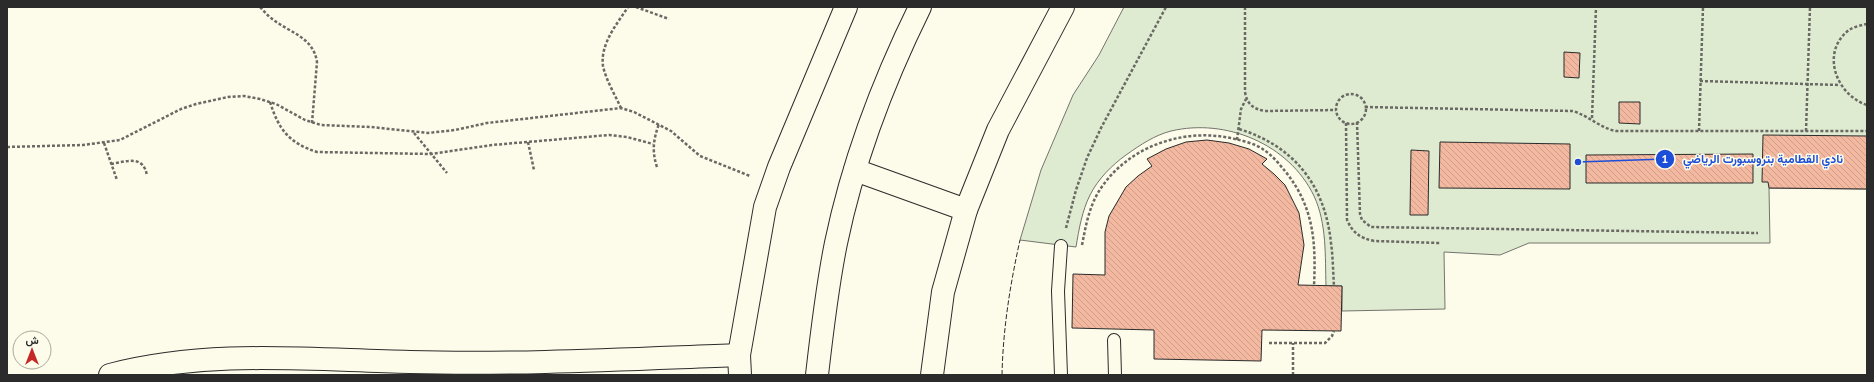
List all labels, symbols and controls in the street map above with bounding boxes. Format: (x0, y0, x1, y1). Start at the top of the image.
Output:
callout: نادي القطامية بتروسبورت الرياضي (1655, 147, 1851, 171)
text: 1 (1662, 151, 1668, 166)
text: نادي القطامية بتروسبورت الرياضي (1683, 151, 1843, 169)
north arrow (12, 330, 52, 370)
text: ش (25, 333, 39, 347)

